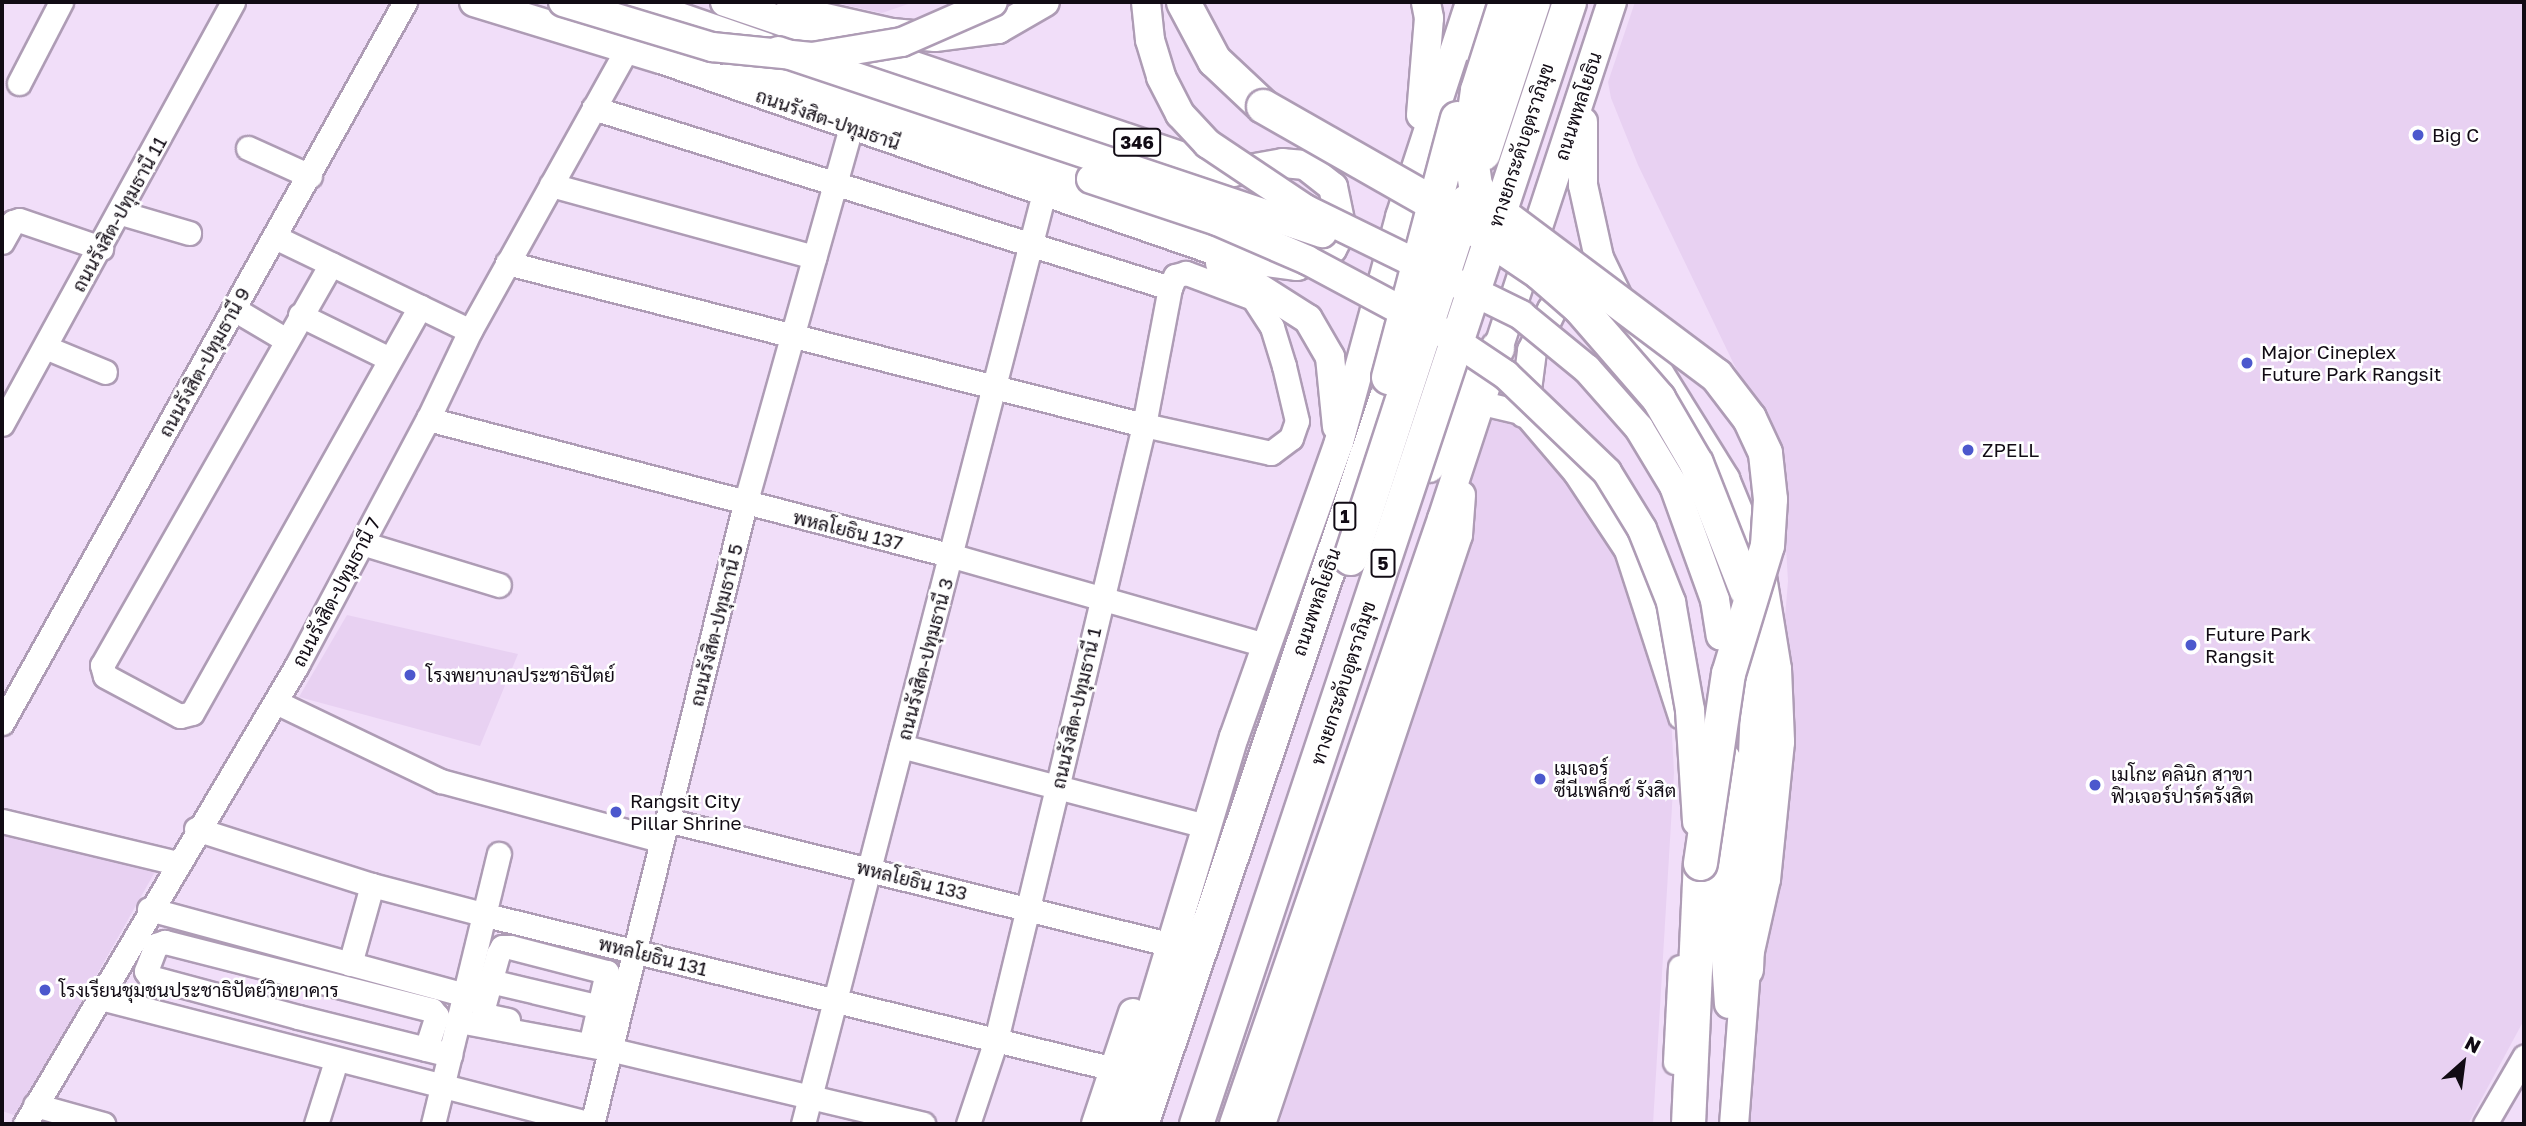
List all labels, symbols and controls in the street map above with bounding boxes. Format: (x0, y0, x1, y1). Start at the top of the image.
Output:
street label: ถนนพหลโยธิน (1550, 49, 1606, 163)
street label: ทางยกระดับอุตราภิมุข (1484, 60, 1558, 230)
street label: ถนนรังสิต-ปทุมธานี (753, 84, 903, 154)
place label: Big C (2432, 124, 2479, 146)
road number: 346 (1112, 127, 1162, 156)
marker: Big C (2410, 127, 2426, 143)
street label: ถนนรังสิต-ปทุมธานี 11 (67, 132, 171, 296)
street label: ถนนรังสิต-ปทุมธานี 9 (153, 283, 255, 441)
place label: Major Cineplex Future Park Rangsit (2261, 341, 2441, 385)
marker: Major Cineplex Future Park Rangsit (2239, 355, 2255, 371)
place label: ZPELL (1982, 439, 2039, 461)
marker: ZPELL (1960, 442, 1976, 458)
road number: 1 (1333, 502, 1357, 530)
street label: พหลโยธิน 137 (791, 505, 905, 555)
street label: ถนนรังสิต-ปทุมธานี 7 (287, 513, 385, 671)
street label: ถนนรังสิต-ปทุมธานี 5 (685, 541, 747, 709)
street label: ถนนพหลโยธิน (1287, 545, 1345, 659)
road number: 5 (1369, 548, 1397, 578)
street label: ถนนรังสิต-ปทุมธานี 3 (892, 575, 958, 743)
street label: ทางยกระดับอุตราภิมุข (1306, 598, 1380, 768)
place label: Future Park Rangsit (2205, 623, 2311, 667)
street label: ถนนรังสิต-ปทุมธานี 1 (1046, 625, 1106, 791)
marker: Future Park Rangsit (2183, 637, 2199, 653)
place label: โรงพยาบาลประชาธิปัตย์ (426, 664, 615, 686)
marker: โรงพยาบาลประชาธิปัตย์ (400, 665, 420, 685)
place label: เมเจอร์ ซีนีเพล็กซ์ รังสิต (1554, 757, 1676, 801)
place label: เมโกะ คลินิก สาขา ฟิวเจอร์ปาร์ครังสิต (2111, 763, 2254, 807)
marker: เมเจอร์ ซีนีเพล็กซ์ รังสิต (1532, 771, 1548, 787)
marker: เมโกะ คลินิก สาขา ฟิวเจอร์ปาร์ครังสิต (2085, 775, 2105, 795)
place label: Rangsit City Pillar Shrine (630, 790, 742, 834)
marker: Rangsit City Pillar Shrine (608, 804, 624, 820)
street label: พหลโยธิน 133 (854, 855, 970, 905)
street label: พหลโยธิน 131 (596, 931, 710, 981)
place label: โรงเรียนชุมชนประชาธิปัตย์วิทยาคาร (59, 979, 339, 1001)
marker: โรงเรียนชุมชนประชาธิปัตย์วิทยาคาร (37, 982, 53, 998)
north arrow (2428, 1028, 2498, 1098)
text: N (2461, 1030, 2485, 1058)

